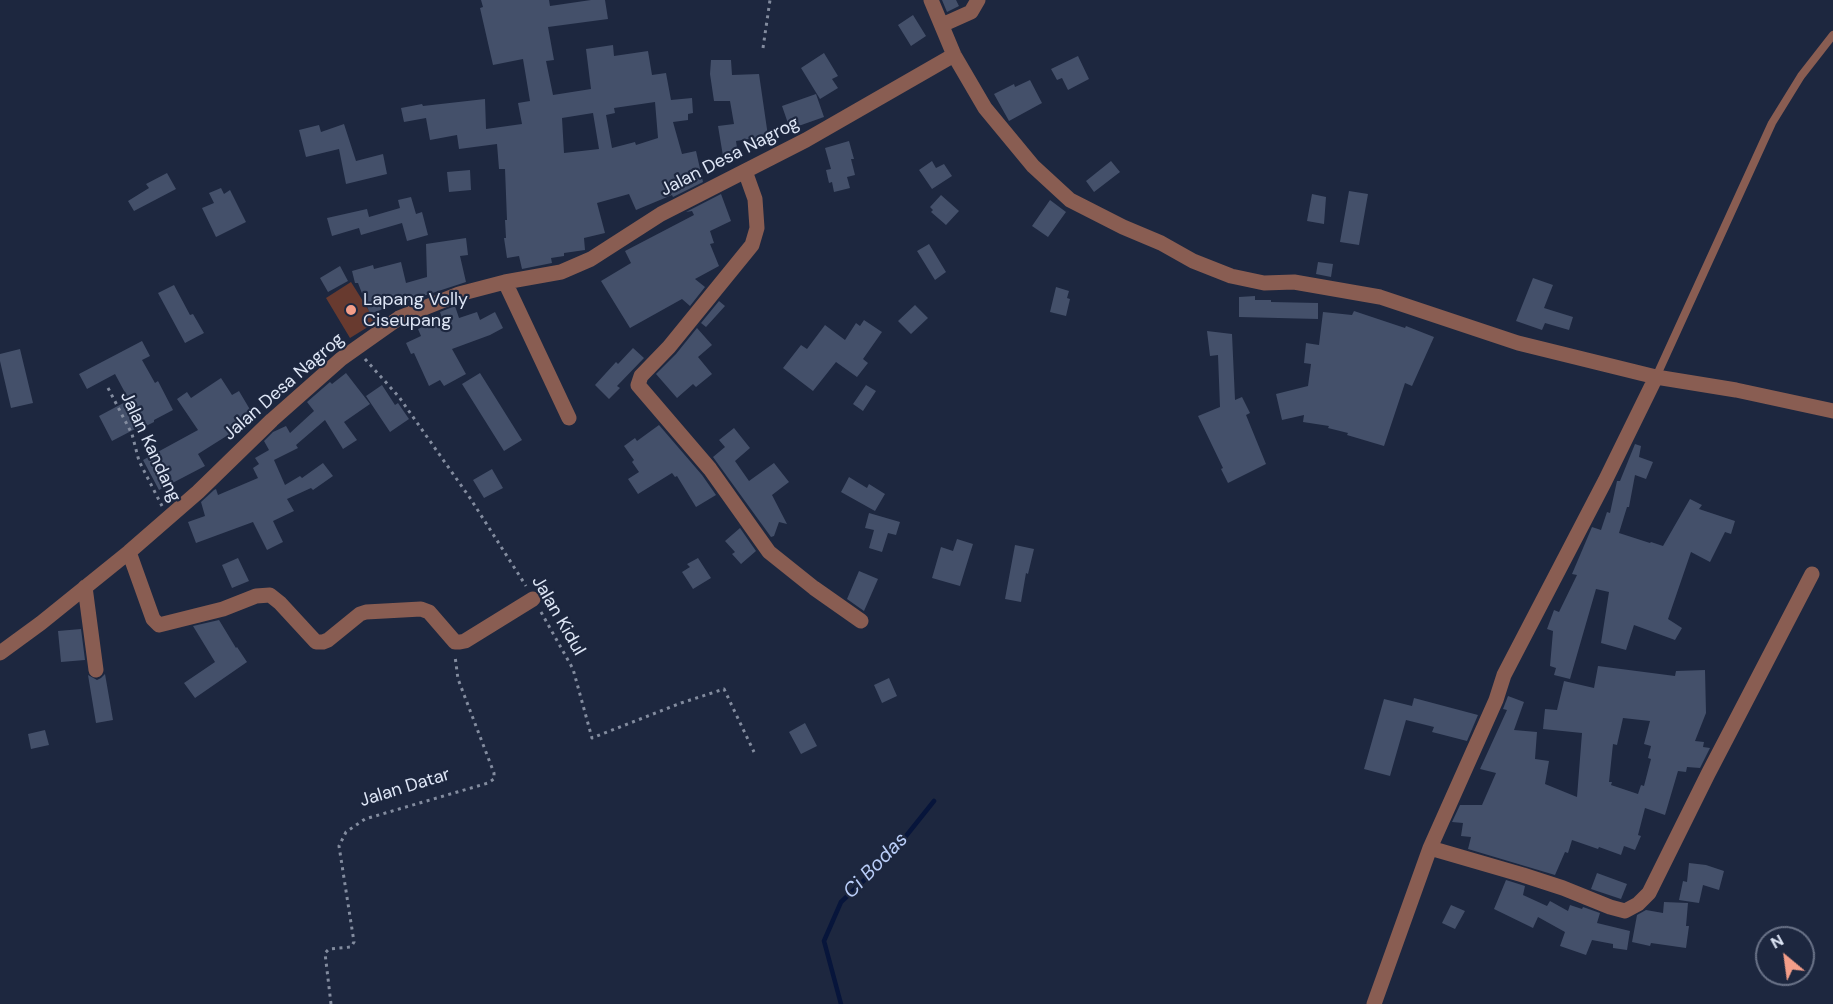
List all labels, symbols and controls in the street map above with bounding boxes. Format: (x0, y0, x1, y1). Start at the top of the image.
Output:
street label: Jalan Desa Nagrog (657, 113, 803, 201)
place label: Lapang Volly Ciseupang (363, 289, 468, 332)
marker: Lapang Volly Ciseupang (344, 303, 358, 317)
street label: Jalan Desa Nagrog (219, 329, 349, 445)
street label: Jalan Kandang (115, 388, 185, 506)
street label: Jalan Kidul (527, 572, 589, 660)
street label: Jalan Datar (357, 764, 453, 812)
water label: Ci Bodas (839, 828, 913, 904)
north arrow (1755, 926, 1815, 986)
text: N (1767, 930, 1787, 954)

